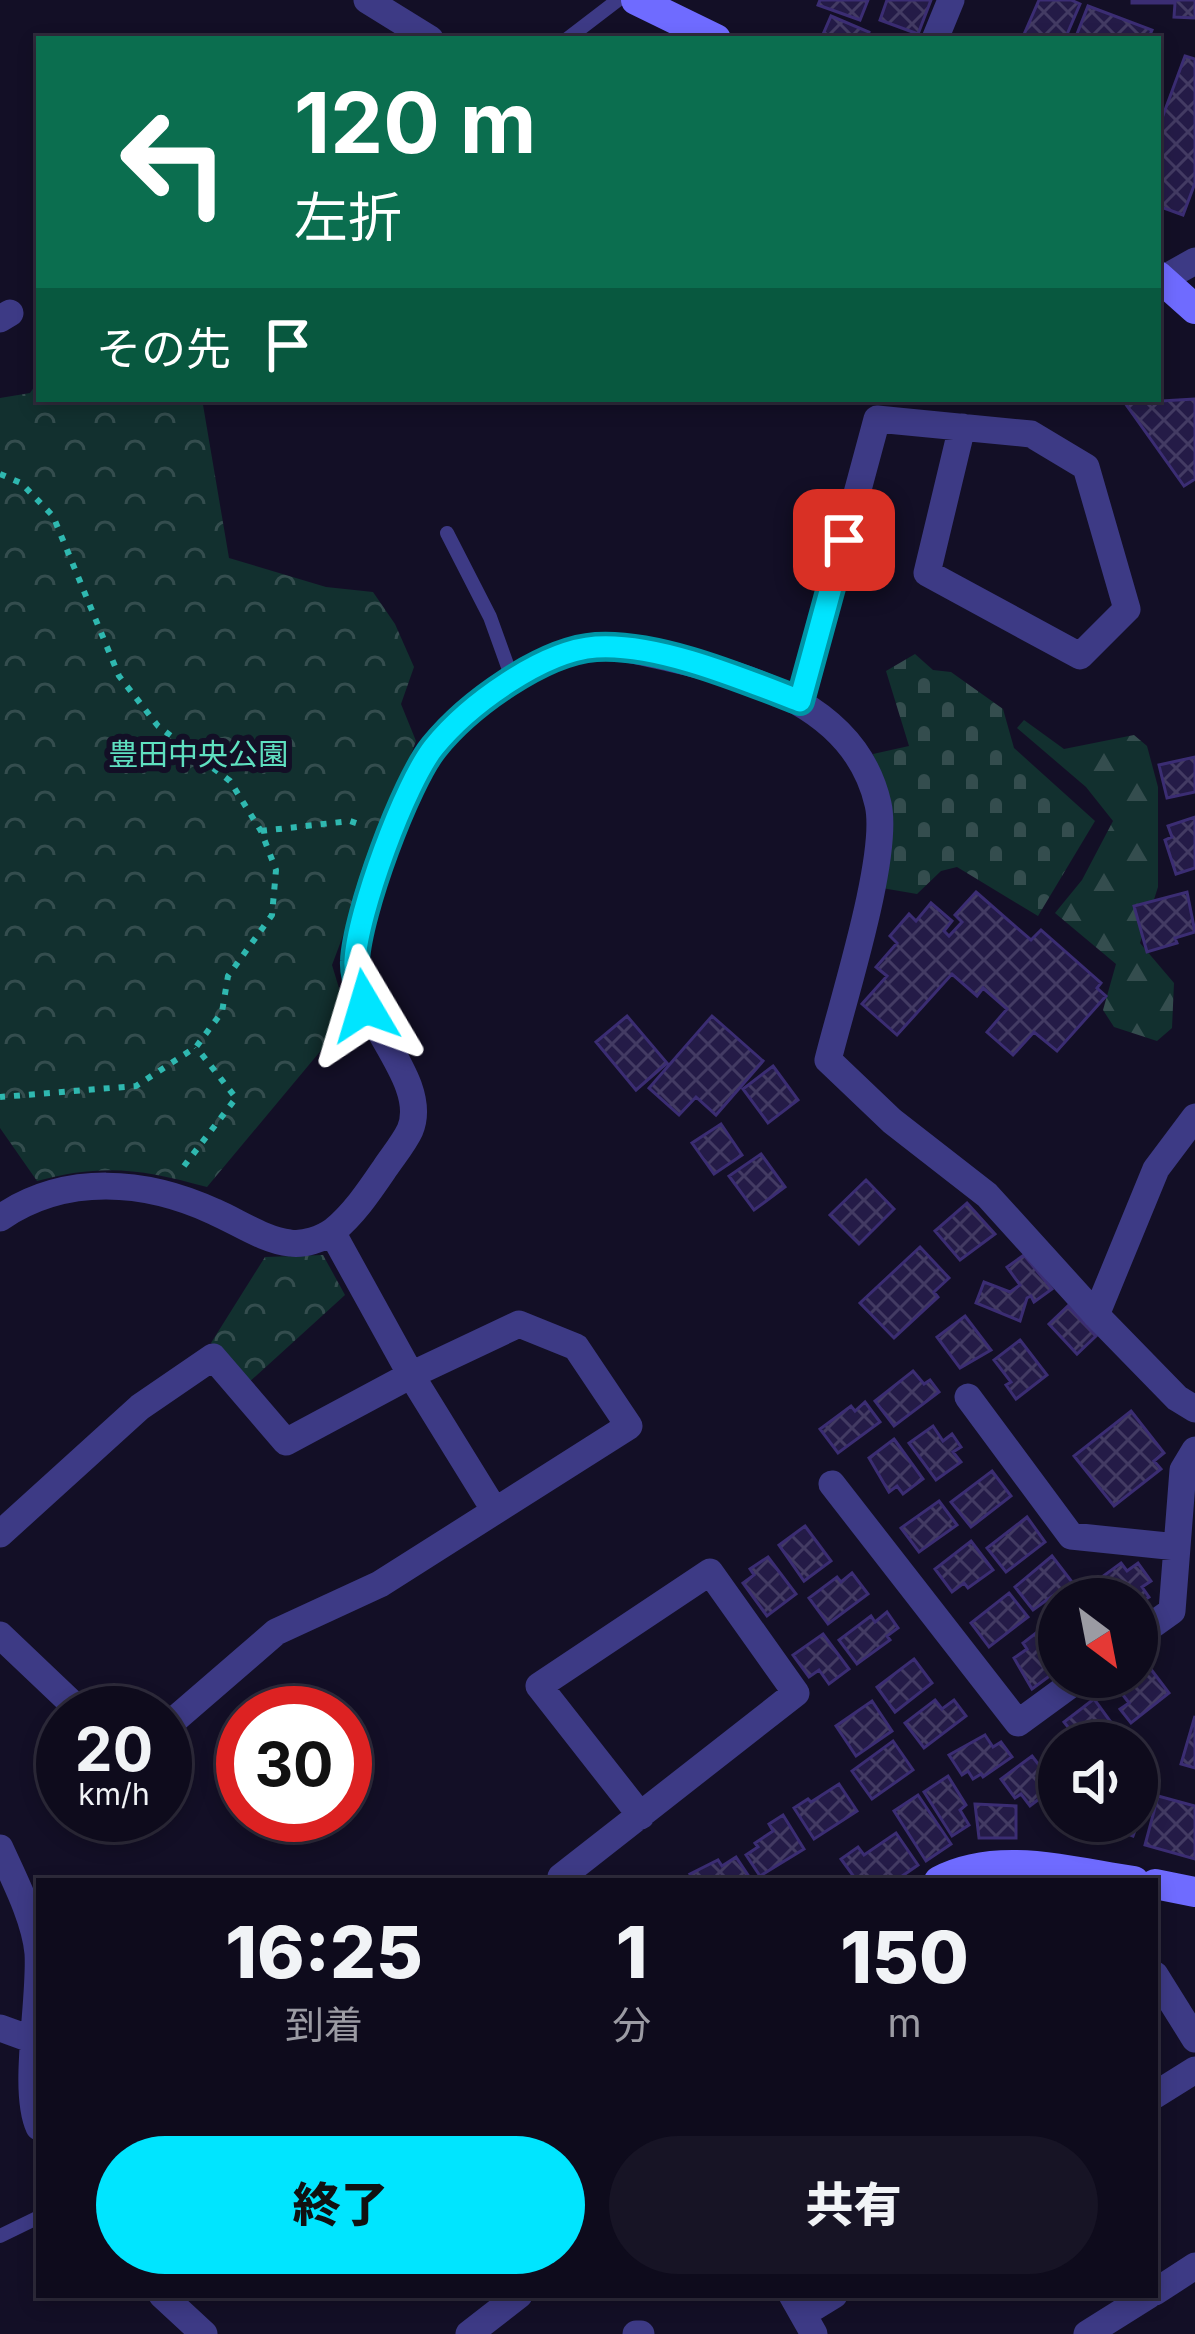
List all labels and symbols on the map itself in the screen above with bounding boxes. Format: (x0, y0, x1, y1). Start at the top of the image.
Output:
pin (793, 489, 895, 591)
park label: 豊田中央公園 (108, 736, 288, 772)
position arrow (302, 943, 428, 1069)
north arrow (1038, 1578, 1158, 1698)
speed limit sign: 30 (216, 1686, 372, 1842)

